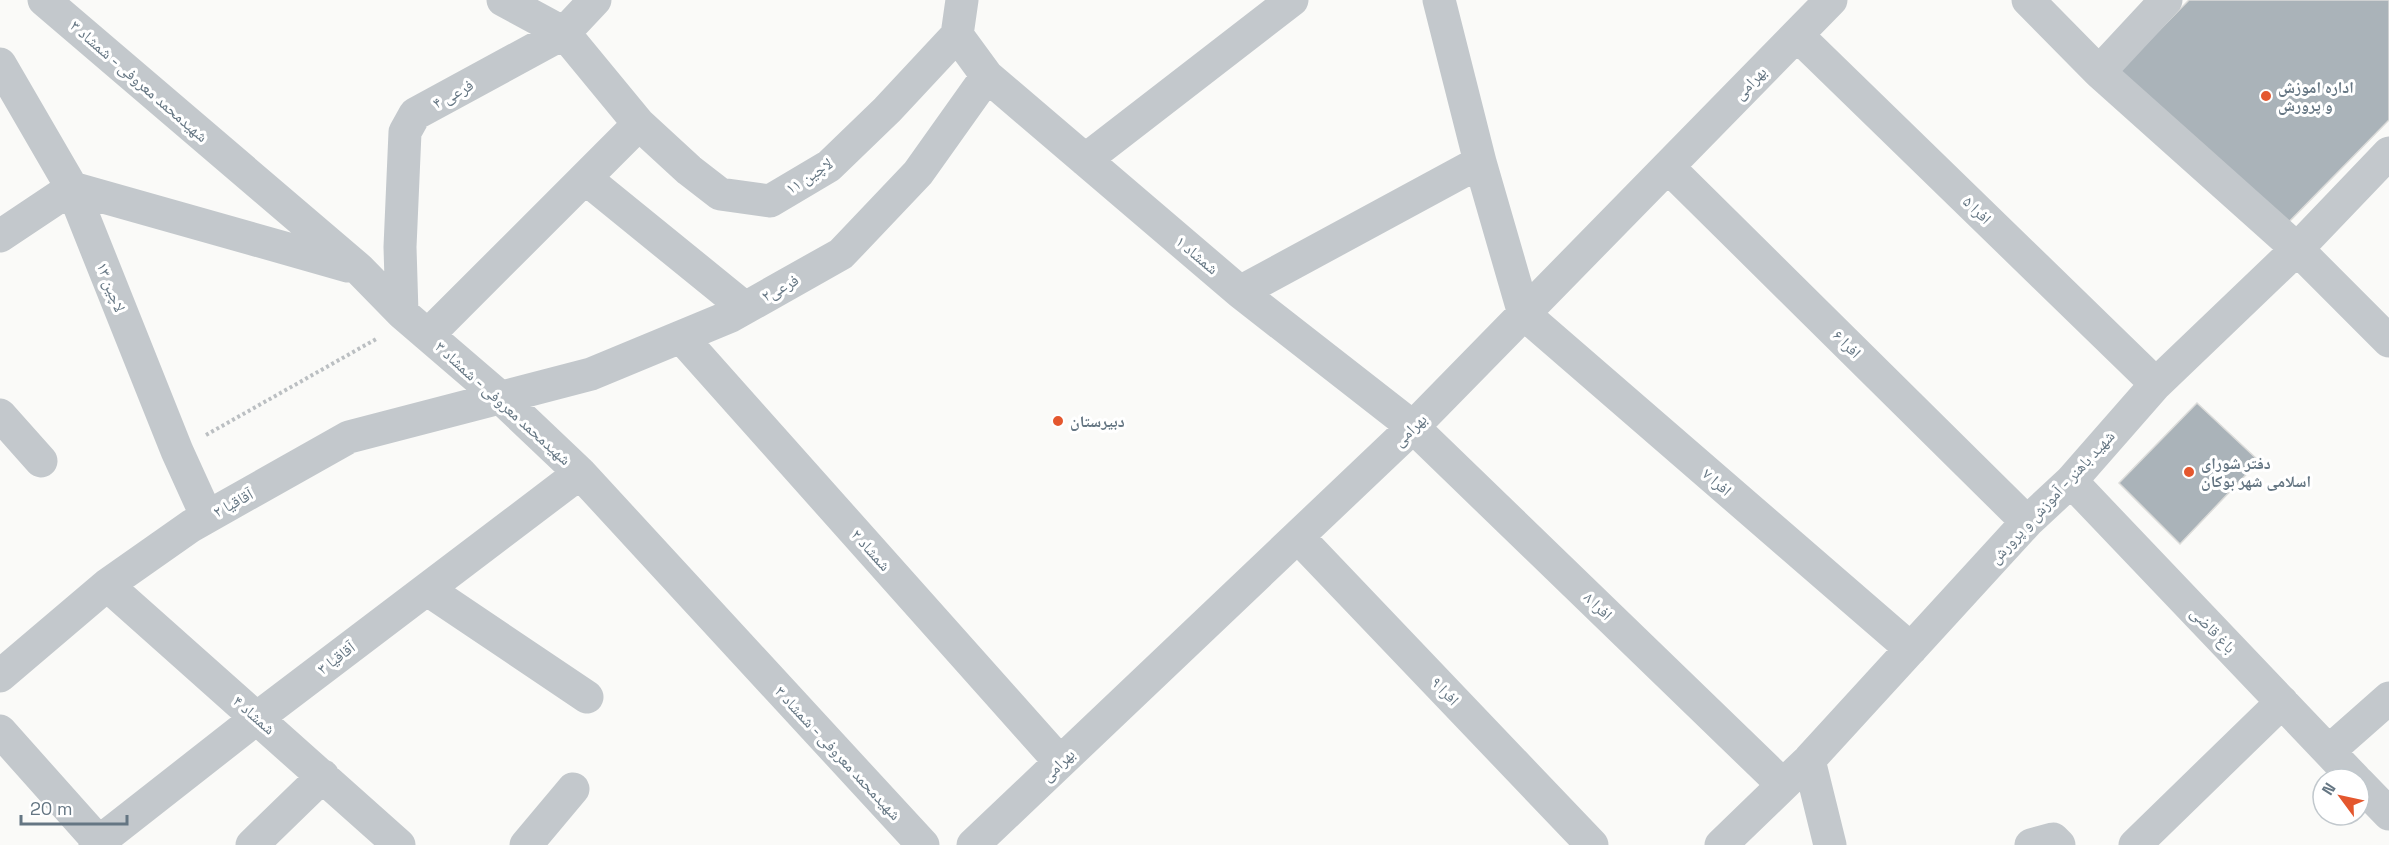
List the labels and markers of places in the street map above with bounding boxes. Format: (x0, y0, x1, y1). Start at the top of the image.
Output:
place label: اداره اموزش و پرورش (2278, 77, 2354, 116)
marker: اداره اموزش و پرورش (2259, 89, 2273, 103)
place label: دبیرستان (1070, 411, 1125, 432)
marker: دبیرستان (1051, 414, 1065, 428)
place label: دفتر شورای اسلامی شهر بوکان (2201, 453, 2311, 492)
marker: دفتر شورای اسلامی شهر بوکان (2182, 465, 2196, 479)

